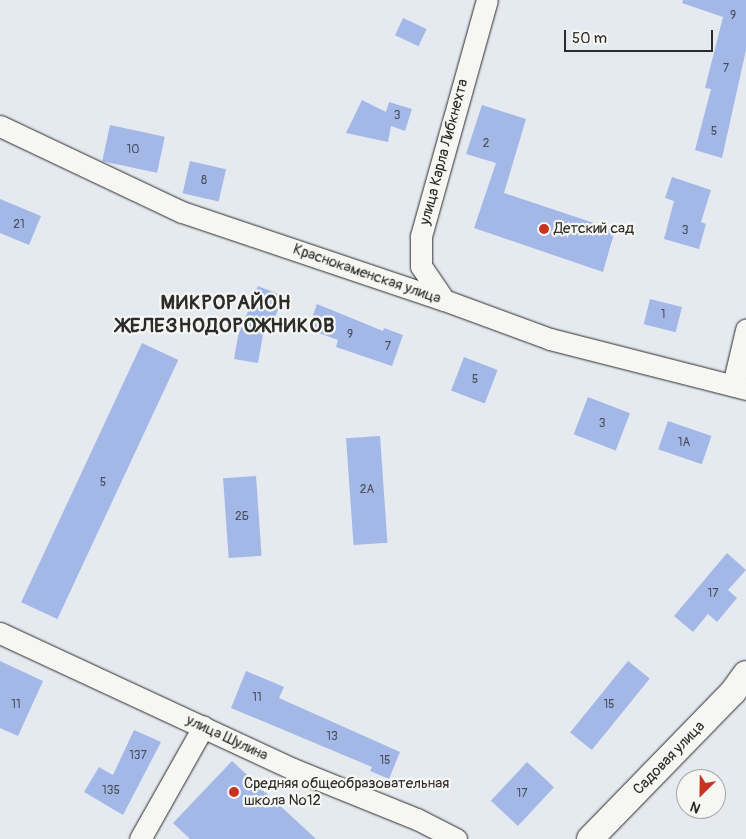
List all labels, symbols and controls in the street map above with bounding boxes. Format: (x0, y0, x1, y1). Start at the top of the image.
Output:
house number: 9 (730, 9, 736, 23)
scale bar (566, 20, 715, 52)
text: 50 m (572, 29, 607, 48)
house number: 7 (723, 62, 729, 76)
street label: улица Карла Либкнехта (416, 77, 472, 227)
house number: 3 (394, 109, 400, 123)
house number: 5 (711, 125, 717, 139)
house number: 2 (483, 137, 489, 151)
house number: 10 (127, 143, 139, 157)
house number: 8 (201, 174, 207, 188)
house number: 21 (13, 218, 25, 232)
place label: Детский сад (554, 220, 634, 238)
marker: Детский сад (538, 223, 550, 235)
house number: 3 (682, 224, 688, 238)
street label: Краснокаменская улица (291, 240, 443, 308)
district label: МИКРОРАЙОН ЖЕЛЕЗНОДОРОЖНИКОВ (115, 291, 337, 338)
house number: 1 (661, 308, 665, 322)
house number: 9 (347, 328, 353, 342)
house number: 7 (385, 340, 391, 354)
house number: 5 (472, 373, 478, 387)
house number: 3 (599, 417, 605, 431)
house number: 1А (678, 436, 690, 450)
house number: 5 (100, 476, 106, 490)
house number: 2А (360, 483, 374, 497)
house number: 2Б (235, 510, 249, 524)
house number: 17 (707, 587, 719, 601)
house number: 11 (252, 691, 262, 705)
house number: 11 (11, 698, 21, 712)
house number: 15 (603, 698, 615, 712)
street label: улица Шулина (183, 711, 271, 765)
street label: Садовая улица (629, 717, 709, 799)
house number: 13 (326, 730, 338, 744)
house number: 137 (129, 749, 147, 763)
house number: 15 (379, 754, 391, 768)
north arrow (676, 769, 726, 819)
place label: Средняя общеобразовательная школа №12 (244, 774, 449, 809)
house number: 135 (102, 784, 120, 798)
marker: Средняя общеобразовательная школа №12 (228, 786, 240, 798)
house number: 17 (516, 787, 528, 801)
text: N (688, 798, 703, 817)

